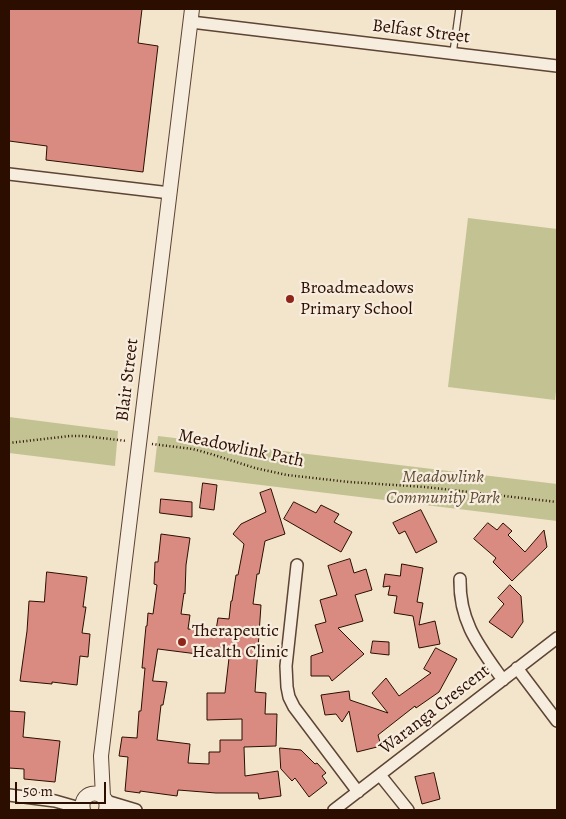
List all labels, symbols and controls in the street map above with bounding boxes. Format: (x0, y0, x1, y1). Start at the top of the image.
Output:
street label: Belfast Street (371, 15, 471, 49)
place label: Broadmeadows Primary School (300, 278, 414, 320)
marker: Broadmeadows Primary School (284, 293, 296, 305)
street label: Blair Street (112, 337, 144, 423)
street label: Meadowlink Path (176, 425, 306, 473)
park label: Meadowlink Community Park (386, 467, 500, 509)
place label: Therapeutic Health Clinic (192, 621, 288, 664)
marker: Therapeutic Health Clinic (176, 636, 188, 648)
street label: Waranga Crescent (376, 660, 494, 760)
scale bar (18, 772, 109, 804)
text: 50 m (23, 781, 53, 801)

